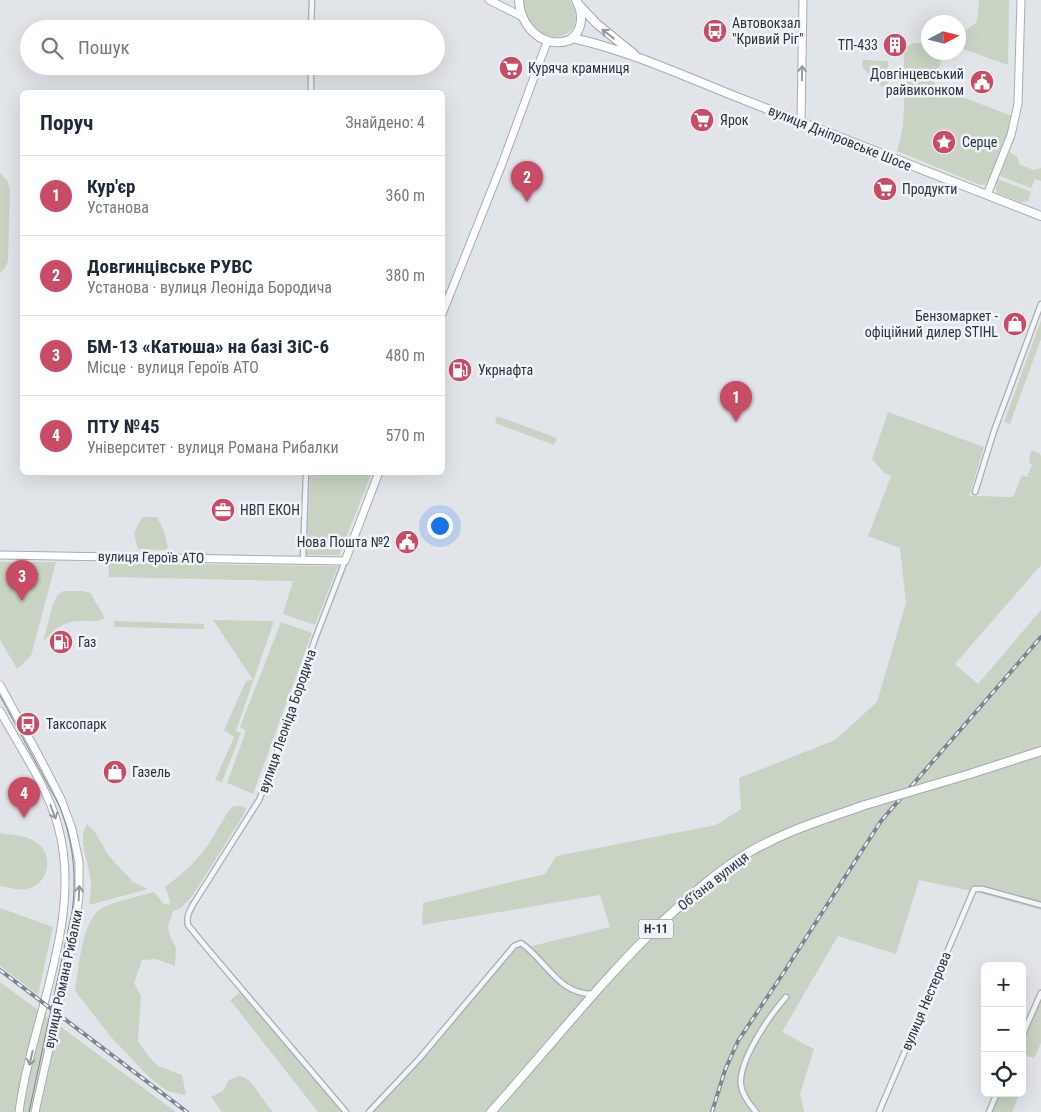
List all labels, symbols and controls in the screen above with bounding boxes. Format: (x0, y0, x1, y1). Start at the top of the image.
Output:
place label: Автовокзал "Кривий Ріг" (732, 15, 803, 47)
north arrow (921, 15, 966, 60)
bus stop icon: Автовокзал "Кривий Ріг" (702, 18, 728, 44)
search box (20, 20, 445, 75)
one-way arrow (602, 28, 615, 39)
building icon: ТП-433 (882, 32, 908, 58)
icon: search (38, 34, 66, 62)
text: Пошук (78, 36, 130, 59)
place label: ТП-433 (838, 37, 878, 53)
supermarket icon: Куряча крамниця (498, 55, 524, 81)
place label: Куряча крамниця (528, 60, 630, 76)
one-way arrow (797, 66, 807, 82)
place label: Довгінцевський райвиконком (870, 66, 964, 98)
public building icon: Довгінцевський райвиконком (969, 69, 995, 95)
street label: вулиця Дніпровське Шосе (766, 102, 914, 174)
supermarket icon: Ярок (689, 107, 715, 133)
text: Поруч (40, 111, 93, 135)
place label: Ярок (720, 112, 749, 128)
text: Знайдено: 4 (345, 113, 425, 132)
place icon: Серце (931, 129, 957, 155)
place label: Серце (962, 134, 998, 150)
pin: 2 (511, 161, 543, 202)
text: Кур'єр (87, 175, 136, 198)
supermarket icon: Продукти (872, 176, 898, 202)
place label: Продукти (902, 181, 957, 197)
text: 1 (52, 186, 60, 205)
text: 360 m (386, 186, 425, 205)
text: Установа (87, 198, 149, 217)
text: Довгинцівське РУВС (87, 255, 253, 278)
text: 2 (52, 266, 60, 285)
text: 380 m (386, 266, 425, 285)
text: Установа · вулиця Леоніда Бородича (87, 278, 332, 297)
place label: Бензомаркет - офіційний дилер STIHL (865, 308, 999, 340)
shop icon: Бензомаркет - офіційний дилер STIHL (1002, 311, 1028, 337)
text: БМ-13 «Катюша» на базі ЗіС-6 (87, 335, 329, 358)
text: 3 (52, 346, 60, 365)
text: 480 m (386, 346, 425, 365)
fuel station icon: Укрнафта (447, 357, 473, 383)
text: Місце · вулиця Героїв АТО (87, 358, 259, 377)
place label: Укрнафта (478, 362, 533, 378)
pin: 1 (720, 381, 752, 422)
text: ПТУ №45 (87, 415, 160, 438)
text: 4 (52, 426, 60, 445)
text: 570 m (386, 426, 425, 445)
text: Університет · вулиця Романа Рибалки (87, 438, 339, 457)
office icon: НВП ЕКОН (210, 497, 236, 523)
place label: НВП ЕКОН (240, 502, 300, 518)
your location (427, 513, 453, 539)
public building icon: Нова Пошта №2 (394, 529, 420, 555)
place label: Нова Пошта №2 (297, 534, 390, 550)
street label: вулиця Героїв АТО (98, 548, 204, 566)
pin: 3 (6, 560, 38, 601)
fuel station icon: Газ (48, 629, 74, 655)
place label: Газ (78, 634, 96, 650)
street label: вулиця Леоніда Бородича (255, 647, 319, 795)
bus stop icon: Таксопарк (15, 711, 41, 737)
place label: Таксопарк (46, 716, 107, 732)
shop icon: Газель (102, 759, 128, 785)
place label: Газель (132, 764, 171, 780)
pin: 4 (8, 777, 40, 818)
one-way arrow (49, 804, 58, 819)
street label: Обʼїзна вулиця (674, 848, 752, 914)
one-way arrow (75, 886, 84, 902)
street label: вулиця Романа Рибалки (41, 908, 85, 1050)
road number: Н-11 (638, 920, 674, 939)
street label: вулиця Нестерова (898, 949, 954, 1053)
map controls (981, 962, 1026, 1097)
button: + (981, 962, 1026, 1007)
button: − (981, 1007, 1026, 1052)
one-way arrow (26, 1049, 35, 1065)
button: locate (981, 1052, 1026, 1097)

